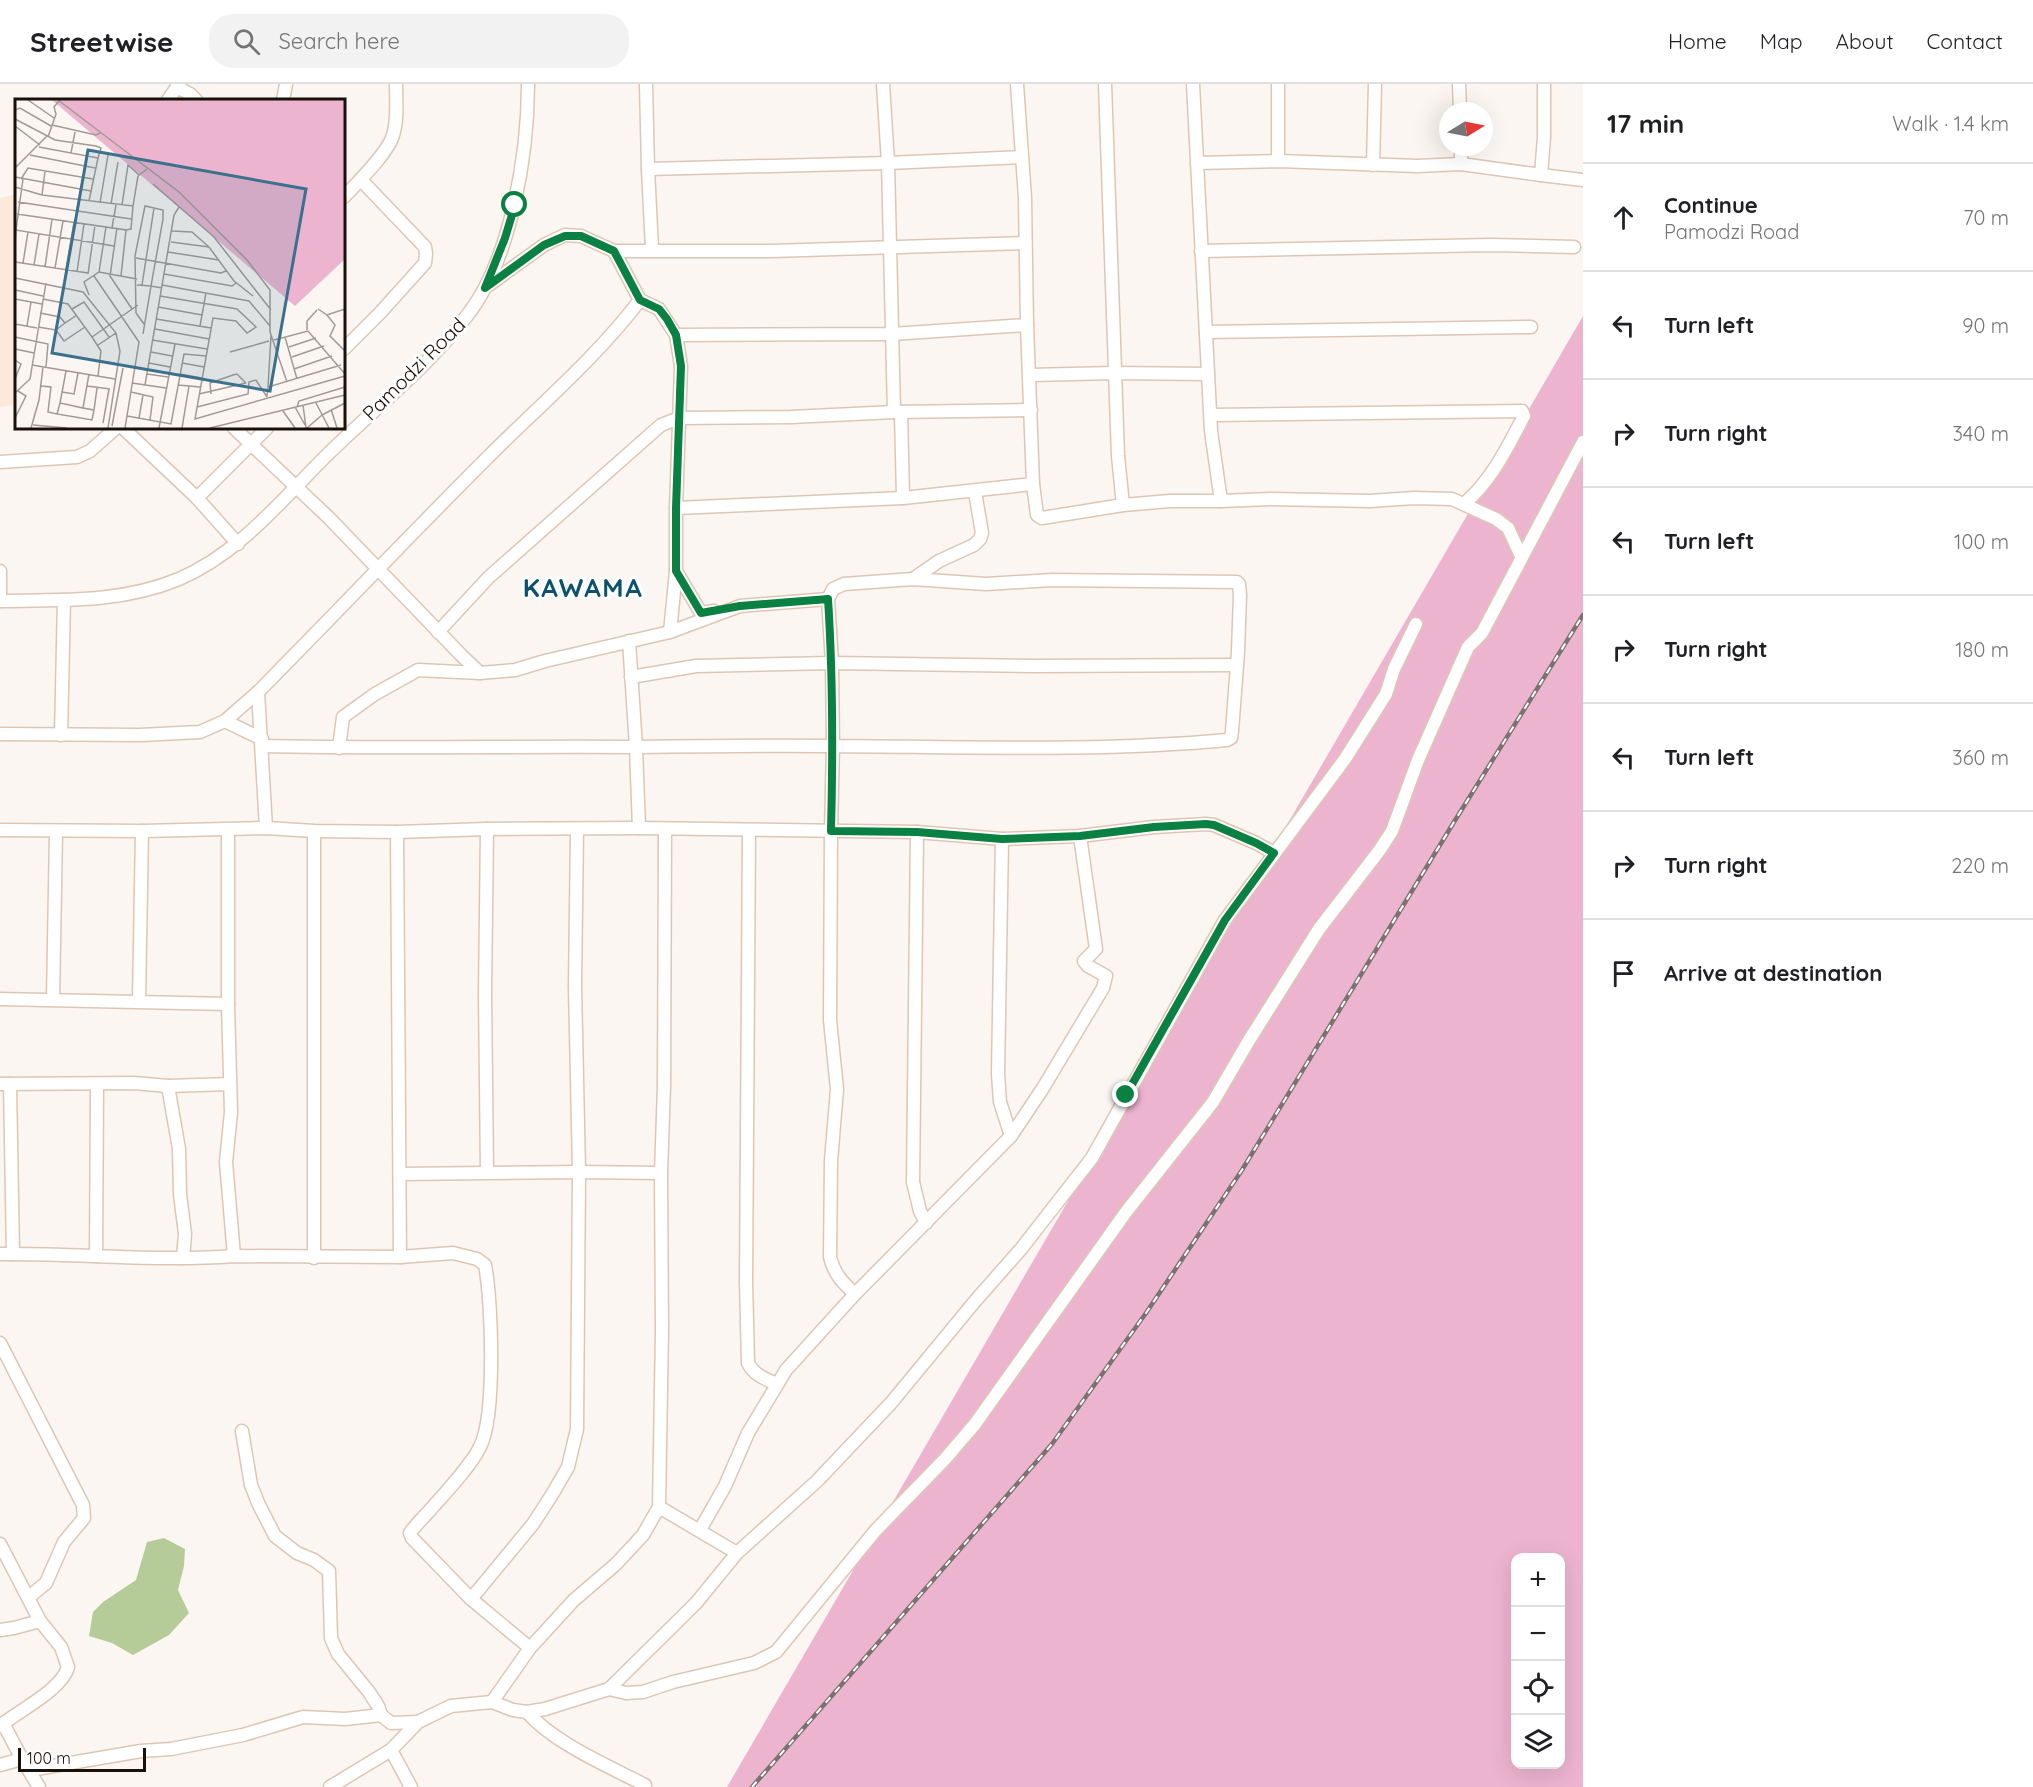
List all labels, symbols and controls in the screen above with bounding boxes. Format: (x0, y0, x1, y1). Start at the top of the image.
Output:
search box (209, 14, 629, 68)
text: Streetwise (30, 24, 173, 59)
icon: search (230, 25, 263, 58)
text: Search here (278, 27, 400, 55)
text: Home (1668, 28, 1727, 54)
text: Map (1760, 28, 1803, 54)
text: About (1836, 28, 1894, 54)
text: Contact (1927, 28, 2003, 54)
inset map (15, 99, 345, 429)
north arrow (1439, 102, 1493, 156)
text: 17 min (1607, 107, 1684, 140)
text: Walk · 1.4 km (1892, 111, 2009, 136)
route start (501, 191, 527, 217)
text: Continue (1664, 191, 1758, 219)
icon: ahead (1607, 201, 1640, 234)
text: 70 m (1963, 205, 2009, 230)
text: Pamodzi Road (1664, 219, 1799, 244)
icon: left (1607, 309, 1640, 342)
text: Turn left (1664, 311, 1754, 339)
street label: Pamodzi Road (357, 312, 470, 425)
text: 90 m (1962, 313, 2009, 338)
icon: right (1607, 417, 1640, 450)
text: Turn right (1664, 419, 1768, 447)
text: 340 m (1952, 421, 2009, 446)
icon: left (1607, 525, 1640, 558)
text: Turn left (1664, 527, 1754, 555)
text: 100 m (1954, 529, 2009, 554)
district label: KAWAMA (523, 571, 643, 604)
icon: right (1607, 633, 1640, 666)
text: Turn right (1664, 635, 1768, 663)
text: 180 m (1955, 637, 2009, 662)
icon: left (1607, 741, 1640, 774)
text: Turn left (1664, 743, 1754, 771)
text: 360 m (1952, 745, 2009, 770)
icon: right (1607, 849, 1640, 882)
text: Turn right (1664, 851, 1768, 879)
text: 220 m (1951, 853, 2009, 878)
icon: arrive (1607, 957, 1640, 990)
text: Arrive at destination (1664, 959, 1882, 987)
route end (1112, 1081, 1138, 1107)
map controls (1511, 1553, 1565, 1769)
button: + (1511, 1553, 1565, 1607)
button: − (1511, 1607, 1565, 1661)
button: locate (1511, 1661, 1565, 1715)
button: layers (1511, 1715, 1565, 1769)
scale bar (18, 1745, 146, 1772)
text: 100 m (27, 1748, 71, 1768)

